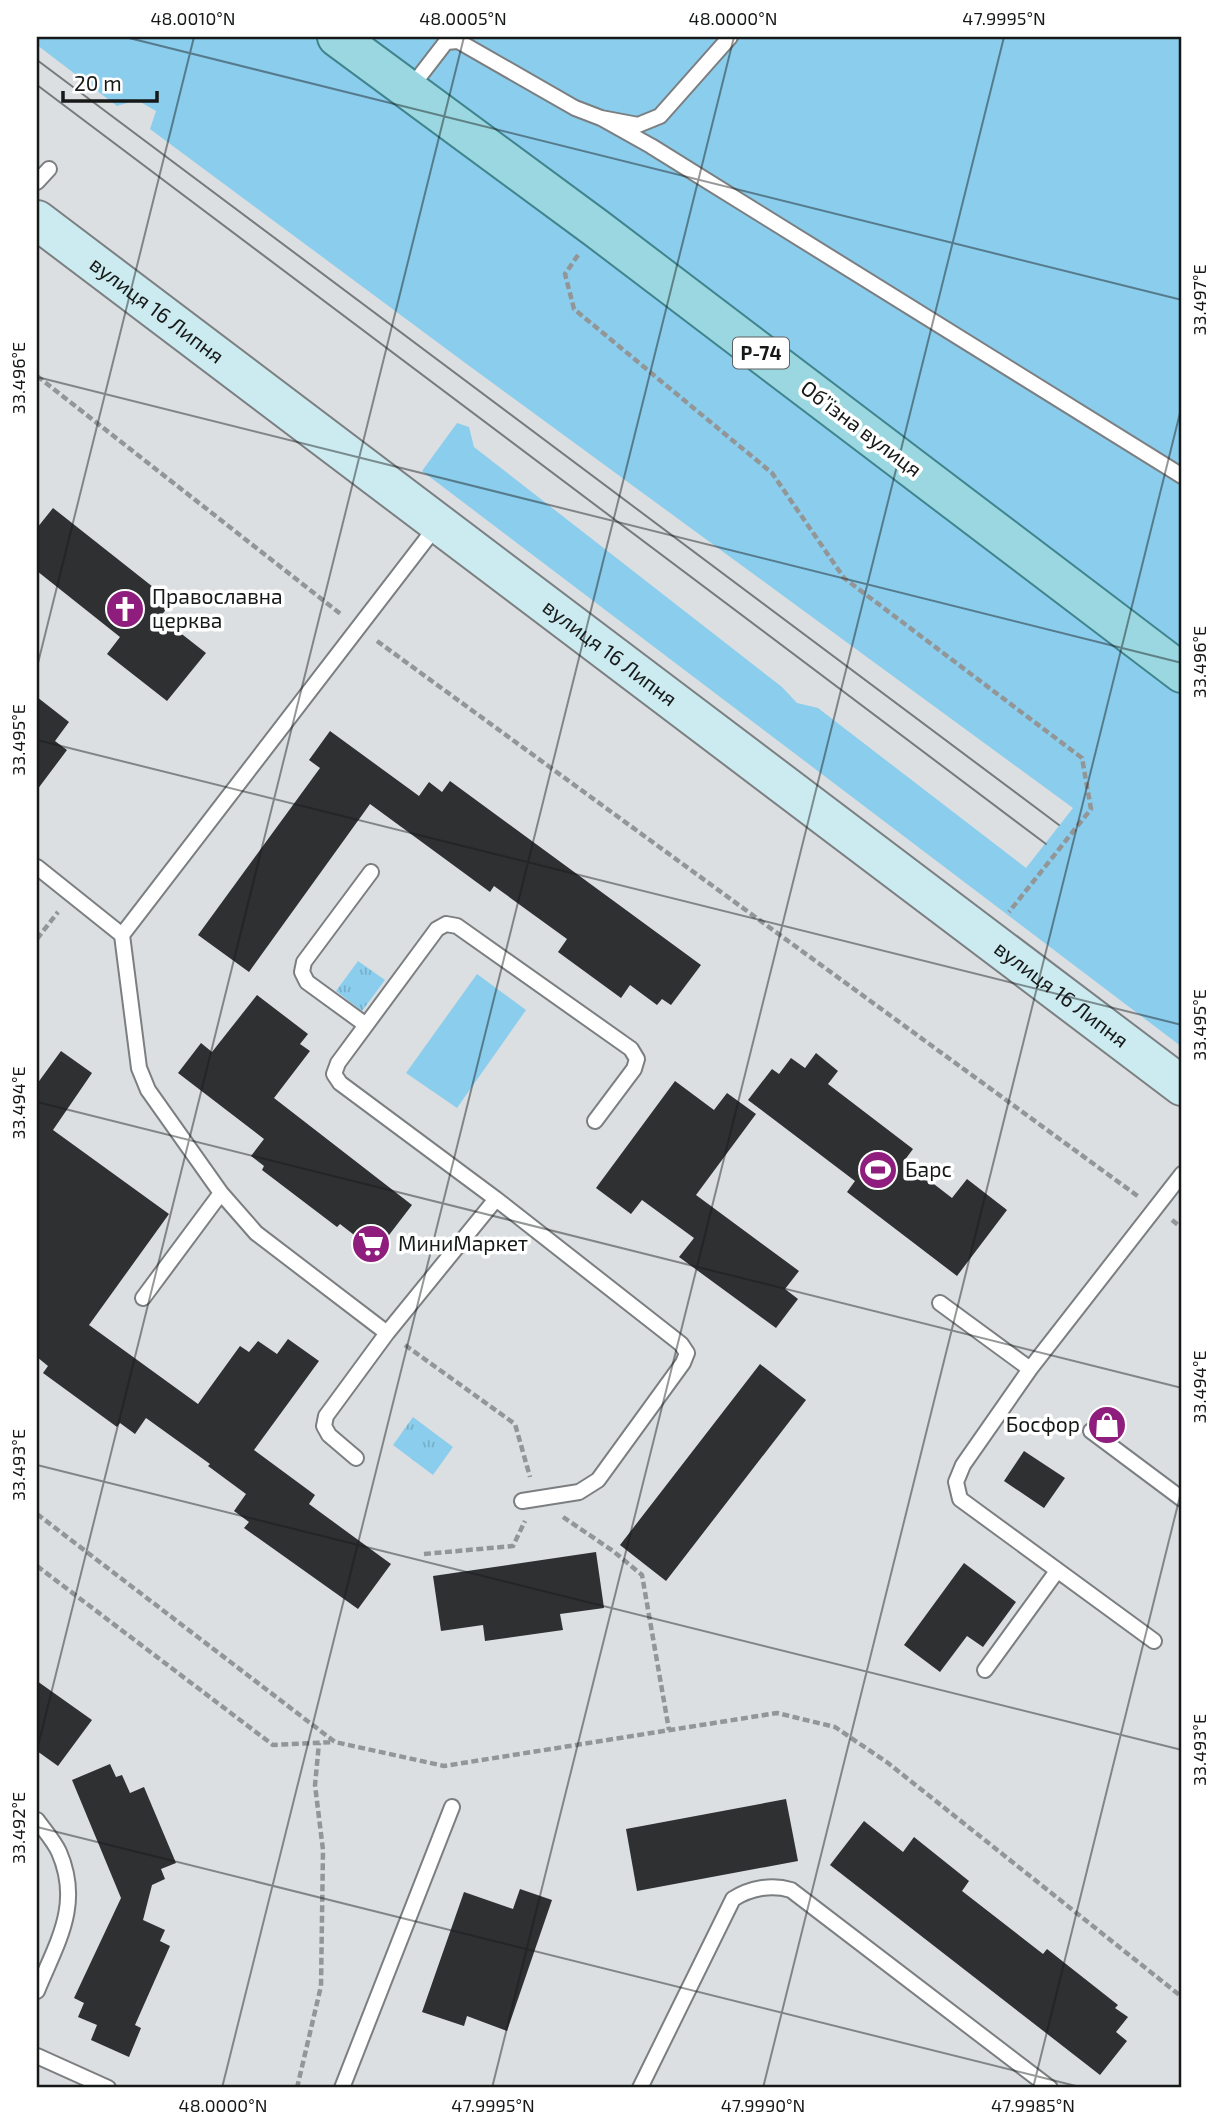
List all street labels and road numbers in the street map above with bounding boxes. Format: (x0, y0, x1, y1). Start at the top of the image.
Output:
street label: вулиця 16 Липня (86, 251, 229, 368)
road number: Р-74 (733, 338, 789, 368)
street label: Обʼїзна вулиця (796, 374, 927, 482)
street label: вулиця 16 Липня (539, 593, 682, 711)
street label: вулиця 16 Липня (990, 935, 1134, 1052)

